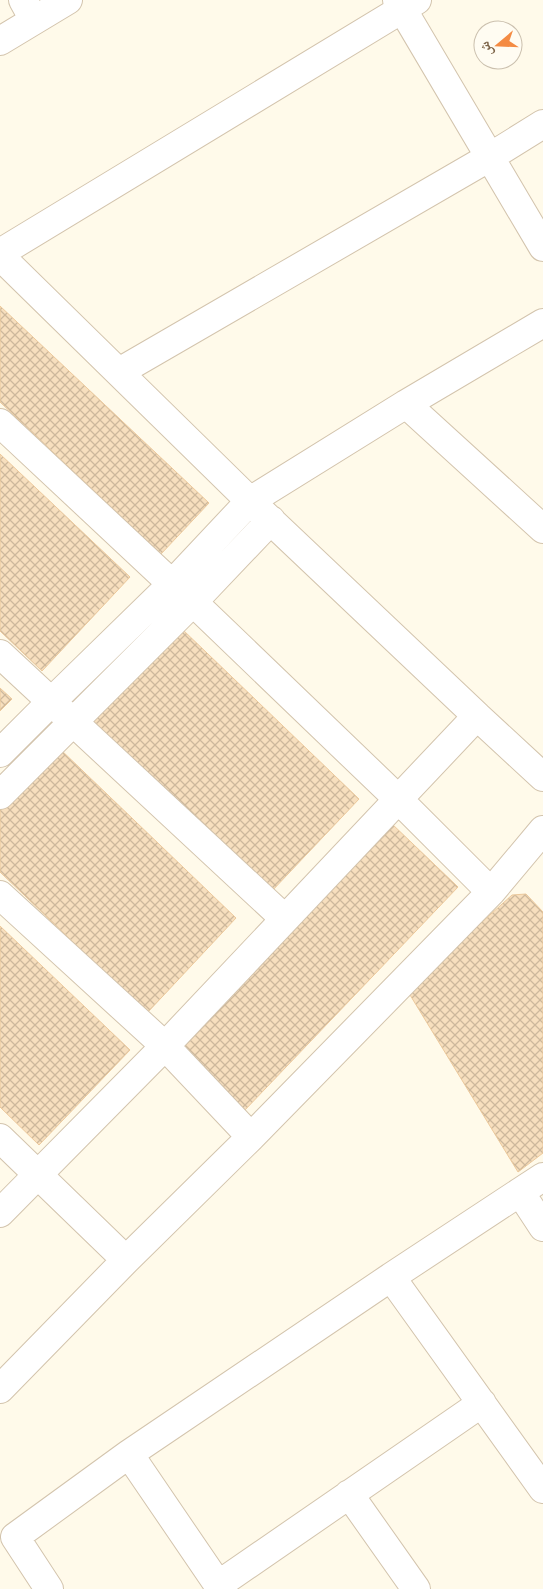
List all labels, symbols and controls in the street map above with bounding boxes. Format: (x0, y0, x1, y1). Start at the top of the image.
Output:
north arrow (473, 20, 523, 70)
text: ش (474, 39, 498, 60)

